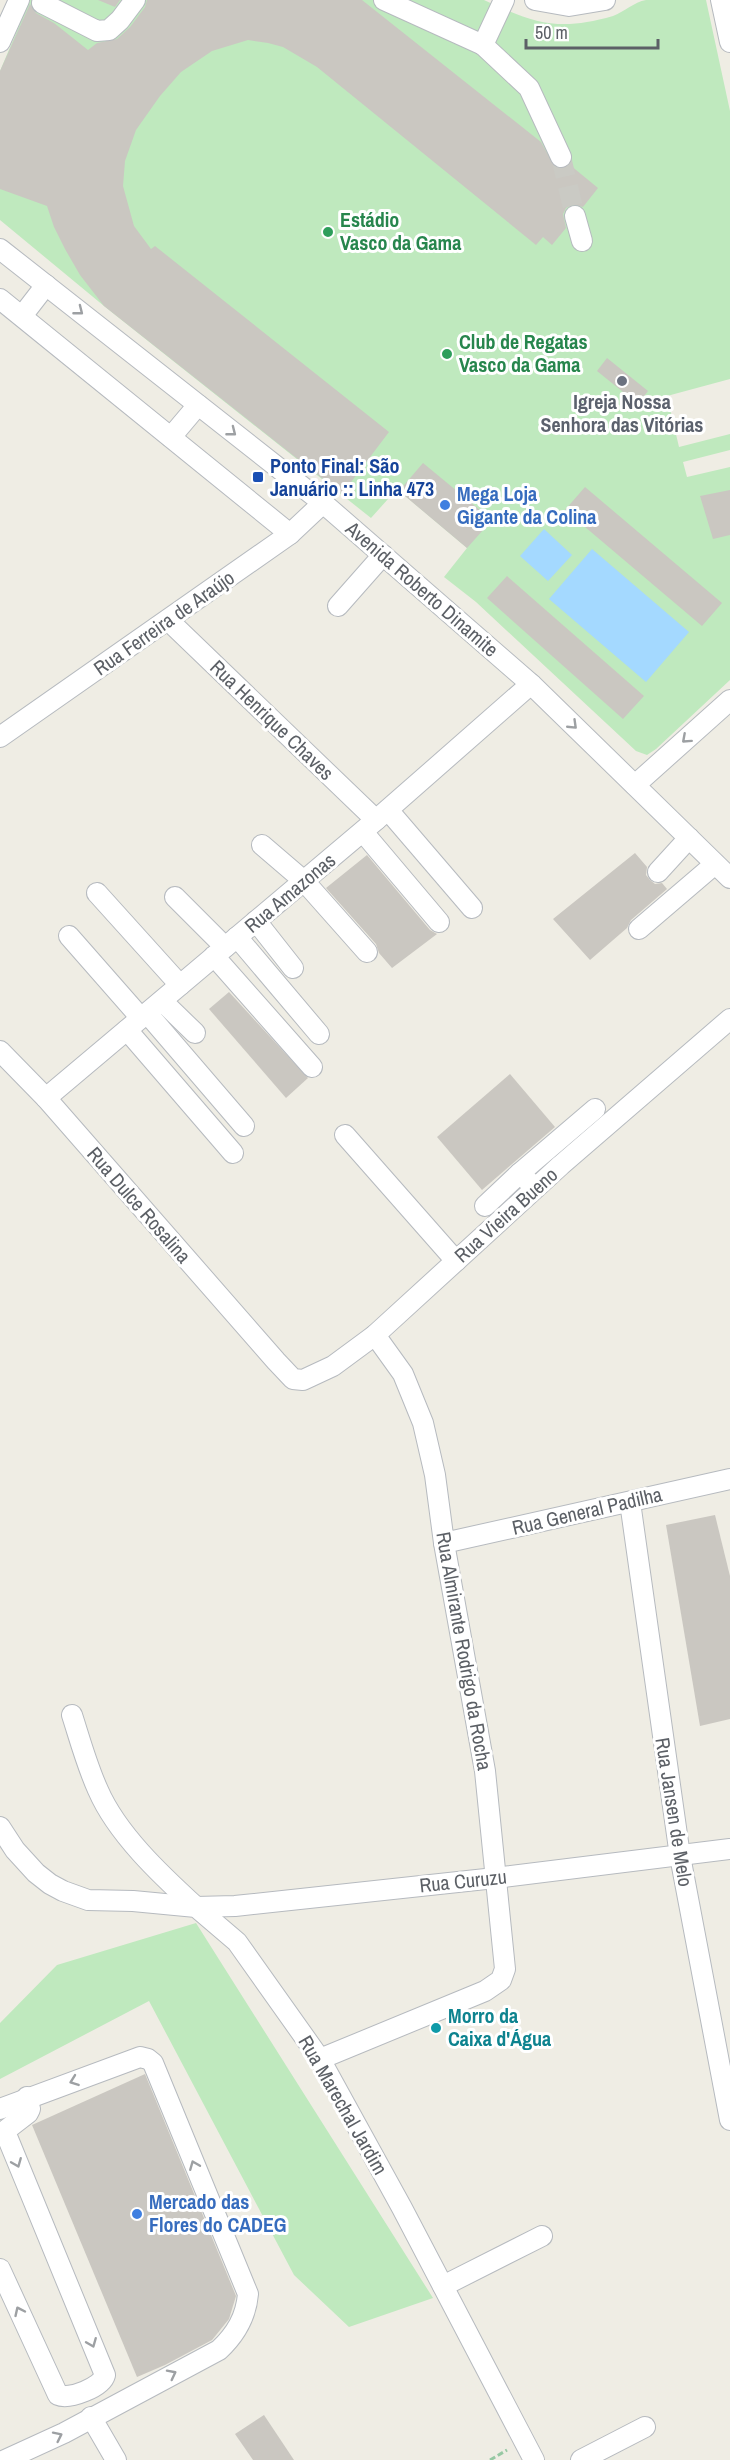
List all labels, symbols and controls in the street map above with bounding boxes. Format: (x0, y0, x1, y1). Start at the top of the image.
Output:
scale bar (526, 12, 658, 50)
text: 50 m (535, 20, 568, 45)
place label: Estádio Vasco da Gama (340, 206, 461, 256)
marker: Estádio Vasco da Gama (321, 225, 335, 239)
one-way arrow (72, 304, 83, 315)
place label: Club de Regatas Vasco da Gama (459, 328, 588, 378)
marker: Club de Regatas Vasco da Gama (440, 347, 454, 361)
marker: Igreja Nossa Senhora das Vitórias (615, 374, 629, 388)
place label: Igreja Nossa Senhora das Vitórias (541, 388, 703, 438)
one-way arrow (226, 424, 237, 435)
place label: Ponto Final: São Januário :: Linha 473 (270, 452, 434, 502)
marker: Ponto Final: São Januário :: Linha 473 (251, 470, 265, 484)
place label: Mega Loja Gigante da Colina (457, 480, 596, 530)
marker: Mega Loja Gigante da Colina (438, 498, 452, 512)
street label: Avenida Roberto Dinamite (340, 514, 504, 662)
street label: Rua Ferreira de Araújo (88, 564, 239, 681)
street label: Rua Henrique Chaves (205, 654, 340, 786)
one-way arrow (566, 718, 576, 729)
one-way arrow (682, 732, 693, 743)
street label: Rua Amazonas (238, 847, 341, 939)
street label: Rua Dulce Rosalina (81, 1141, 197, 1269)
street label: Rua Vieira Bueno (448, 1161, 563, 1268)
street label: Rua General Padilha (509, 1480, 665, 1541)
street label: Rua Almirante Rodrigo da Rocha (430, 1530, 499, 1772)
street label: Rua Jansen de Melo (649, 1736, 700, 1888)
street label: Rua Curuzu (418, 1863, 508, 1899)
place label: Morro da Caixa d'Água (448, 2002, 551, 2052)
marker: Morro da Caixa d'Água (429, 2021, 443, 2035)
street label: Rua Marechal Jardim (293, 2030, 394, 2179)
one-way arrow (69, 2073, 79, 2086)
one-way arrow (10, 2157, 22, 2168)
one-way arrow (189, 2160, 201, 2171)
place label: Mercado das Flores do CADEG (149, 2188, 287, 2238)
marker: Mercado das Flores do CADEG (130, 2207, 144, 2221)
one-way arrow (14, 2306, 26, 2317)
one-way arrow (85, 2337, 97, 2348)
one-way arrow (166, 2370, 177, 2382)
one-way arrow (51, 2431, 62, 2443)

